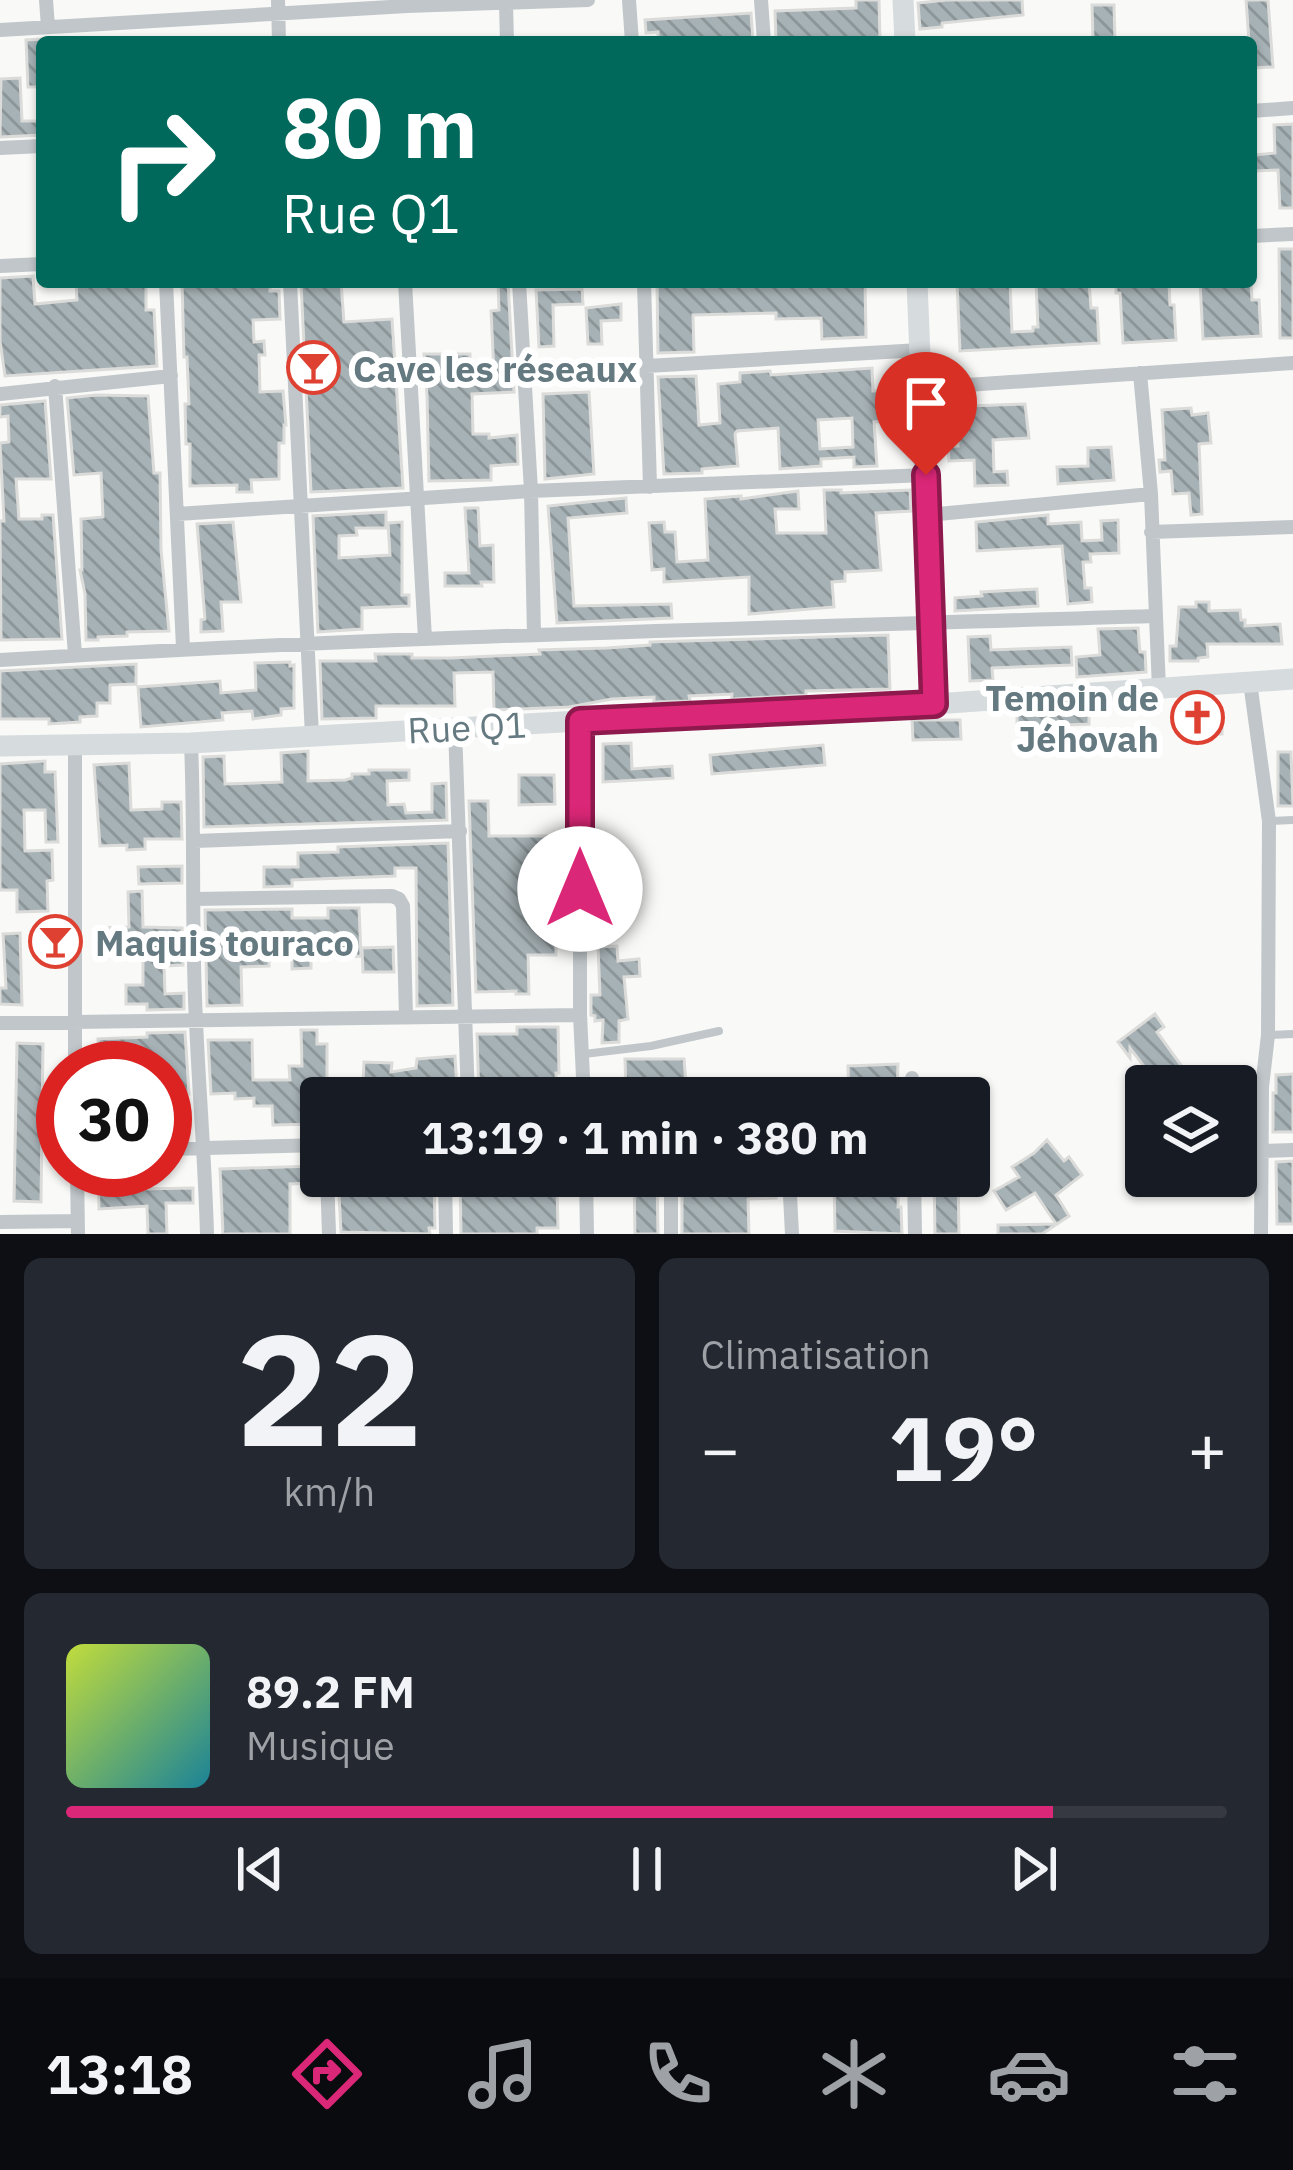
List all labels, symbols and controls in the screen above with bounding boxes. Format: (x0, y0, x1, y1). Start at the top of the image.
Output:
text: 80 m (282, 72, 478, 181)
icon: right (84, 84, 240, 240)
text: Rue Q1 (282, 178, 460, 248)
bar icon: Cave les réseaux (286, 340, 342, 396)
place label: Cave les réseaux (353, 345, 637, 392)
pin (875, 352, 977, 475)
icon: arrive (893, 370, 959, 436)
place label: Temoin de Jéhovah (985, 674, 1159, 762)
church icon: Temoin de Jéhovah (1170, 690, 1226, 746)
street label: Rue Q1 (406, 700, 528, 754)
position arrow (517, 826, 643, 952)
bar icon: Maquis touraco (28, 914, 84, 970)
place label: Maquis touraco (95, 919, 354, 966)
speed limit sign: 30 (36, 1041, 192, 1197)
map controls (1125, 1065, 1257, 1197)
button: layers (1125, 1065, 1257, 1197)
text: 13:19 · 1 min · 380 m (422, 1108, 868, 1166)
text: 22 (236, 1286, 423, 1489)
text: Climatisation (701, 1329, 931, 1380)
text: 19° (889, 1389, 1039, 1506)
text: − (701, 1405, 740, 1491)
text: + (1187, 1405, 1227, 1491)
text: km/h (283, 1466, 375, 1517)
text: 89.2 FM (246, 1662, 415, 1720)
text: Musique (246, 1720, 395, 1771)
icon: previous (227, 1836, 293, 1902)
icon: pause (614, 1836, 680, 1902)
icon: next (1001, 1836, 1067, 1902)
icon: directions (285, 2032, 369, 2116)
icon: music (461, 2032, 545, 2116)
icon: phone (636, 2032, 720, 2116)
icon: climate (812, 2032, 896, 2116)
icon: car (987, 2032, 1071, 2116)
icon: filters (1163, 2032, 1247, 2116)
text: 13:18 (46, 2039, 193, 2109)

